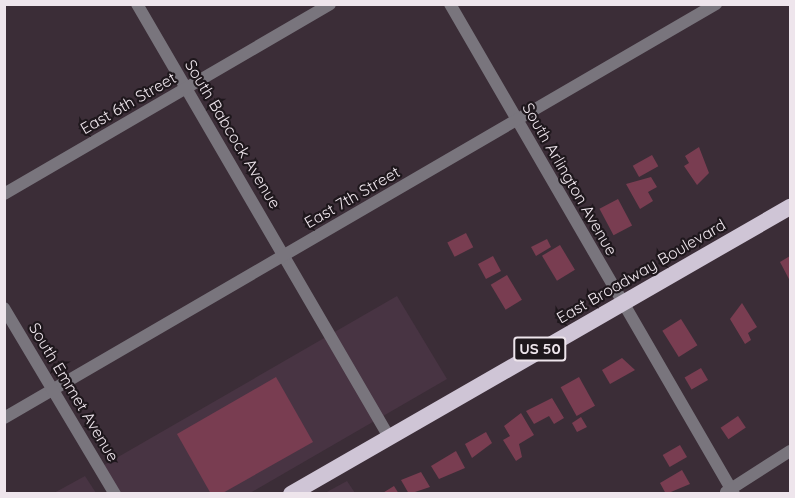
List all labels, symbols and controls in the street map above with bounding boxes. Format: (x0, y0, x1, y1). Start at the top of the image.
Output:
street label: South Babcock Avenue (181, 56, 285, 212)
street label: East 6th Street (77, 68, 179, 138)
street label: South Arlington Avenue (518, 99, 622, 259)
street label: East 7th Street (301, 162, 403, 232)
street label: East Broadway Boulevard (553, 215, 729, 327)
street label: South Emmet Avenue (25, 319, 123, 465)
road number: US 50 (513, 337, 567, 361)

